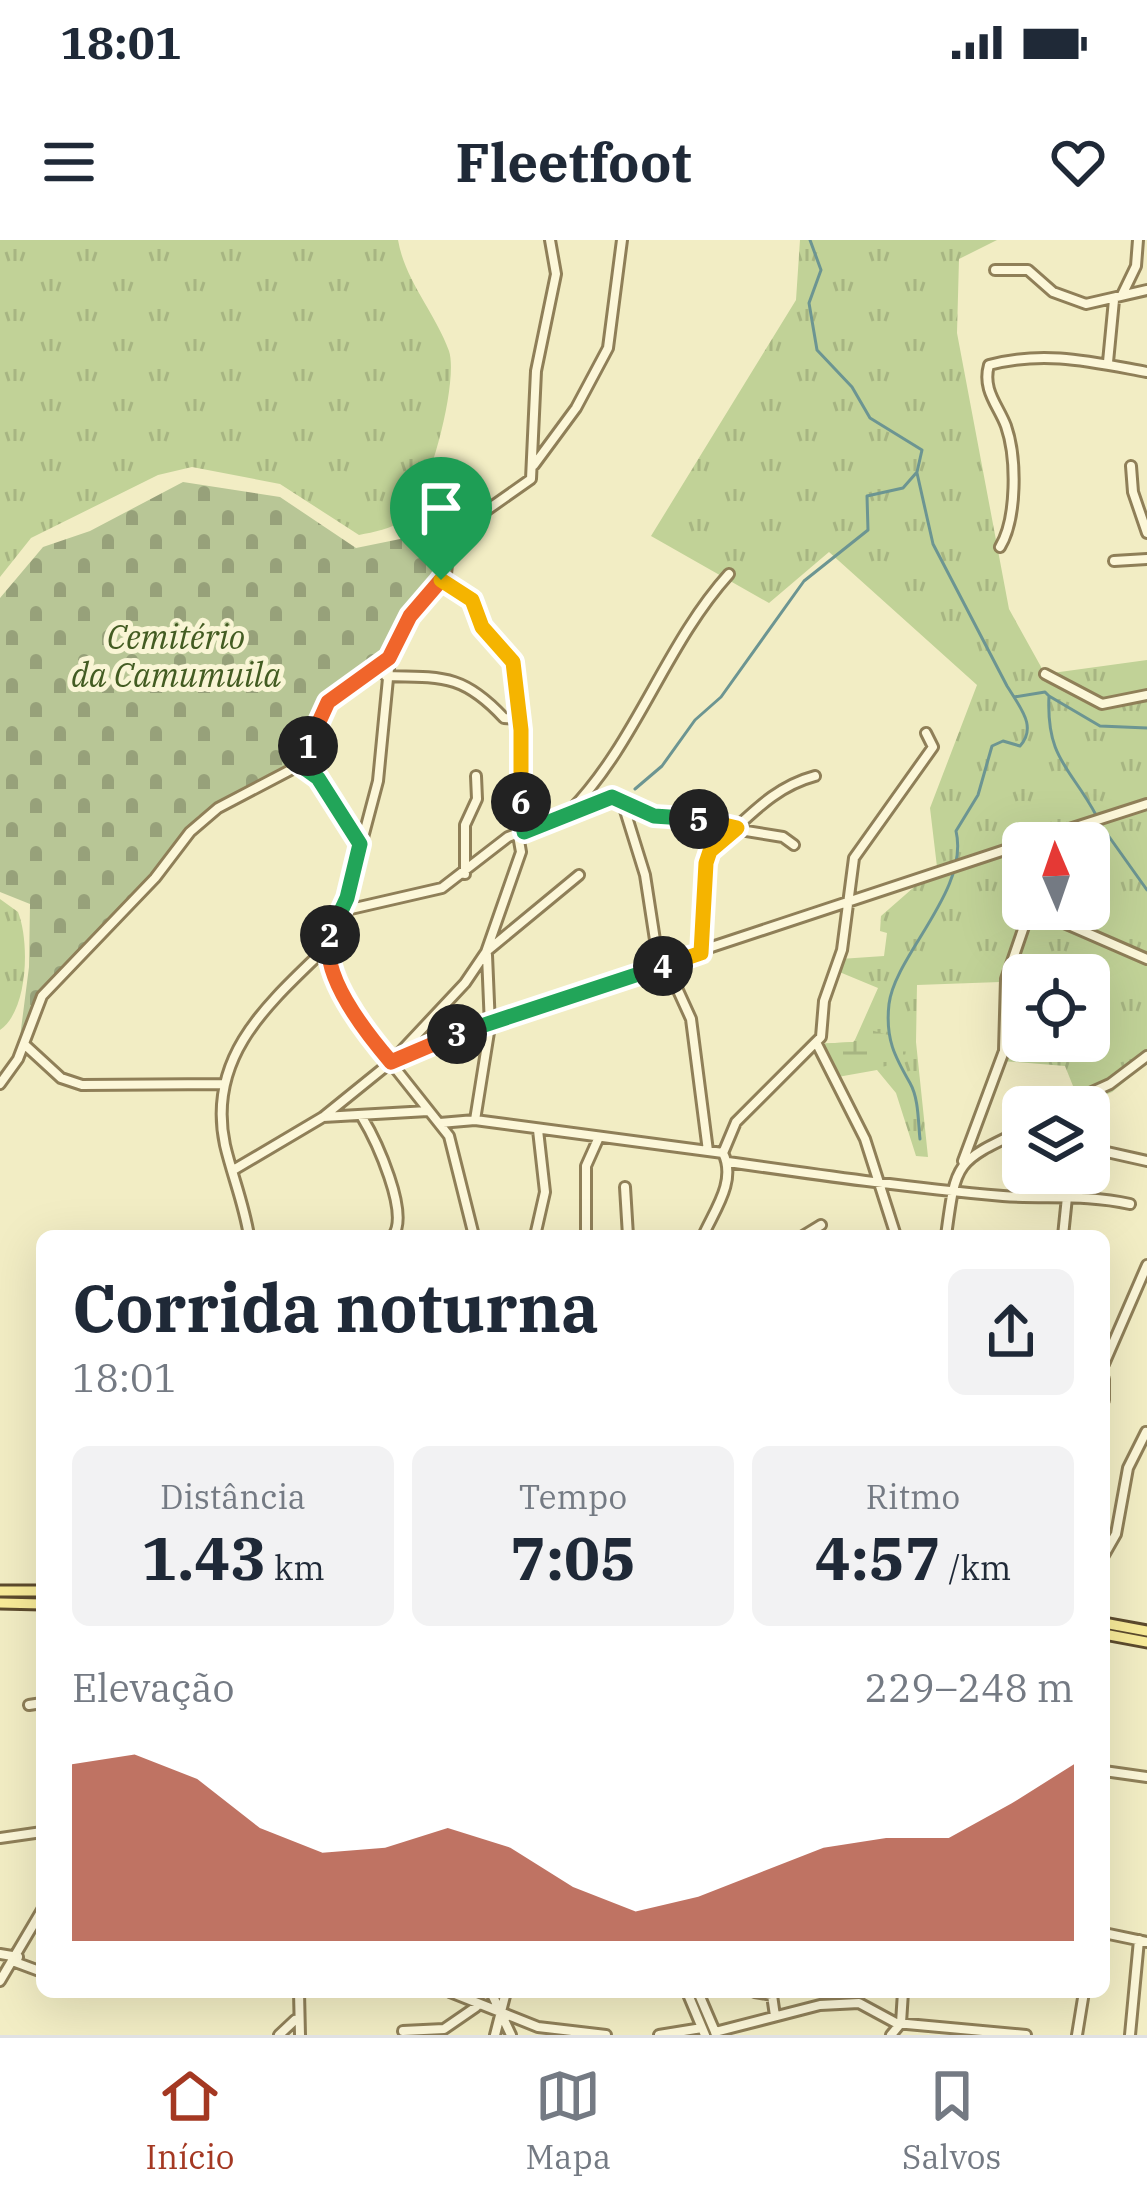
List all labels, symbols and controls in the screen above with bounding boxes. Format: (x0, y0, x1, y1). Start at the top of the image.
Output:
text: 18:01 (60, 13, 182, 71)
text: Fleetfoot (455, 127, 692, 197)
icon: menu (36, 129, 102, 195)
icon: heart (1045, 129, 1111, 195)
pin (390, 457, 492, 580)
icon: arrive (408, 475, 474, 541)
park label: Cemitério da Camumuila (71, 615, 281, 696)
pin: 1 (278, 716, 338, 776)
text: 1 (298, 724, 318, 767)
pin: 6 (491, 772, 551, 832)
text: 6 (511, 780, 531, 823)
pin: 5 (669, 789, 729, 849)
text: 5 (689, 797, 709, 840)
north arrow (1002, 822, 1110, 930)
map controls (1002, 822, 1110, 1194)
pin: 2 (300, 905, 360, 965)
text: 2 (320, 913, 340, 956)
pin: 4 (633, 936, 693, 996)
text: 4 (653, 944, 673, 987)
button: locate (1002, 954, 1110, 1062)
pin: 3 (427, 1004, 487, 1064)
text: 3 (447, 1012, 467, 1055)
button: layers (1002, 1086, 1110, 1194)
text: Corrida noturna (72, 1264, 599, 1350)
button: share (948, 1269, 1074, 1395)
text: 18:01 (72, 1352, 177, 1403)
text: Distância (160, 1475, 306, 1518)
text: Tempo (519, 1475, 627, 1518)
text: Ritmo (866, 1475, 960, 1518)
text: 1.43 (141, 1518, 266, 1597)
text: 7:05 (510, 1518, 636, 1597)
text: 4:57 (815, 1518, 941, 1597)
text: km (266, 1546, 325, 1589)
text: /km (941, 1546, 1011, 1589)
text: Elevação (72, 1662, 235, 1713)
text: 229–248 m (864, 1662, 1074, 1713)
tab: Início (146, 2063, 234, 2178)
tab: Mapa (526, 2063, 611, 2178)
tab: Salvos (902, 2063, 1001, 2178)

